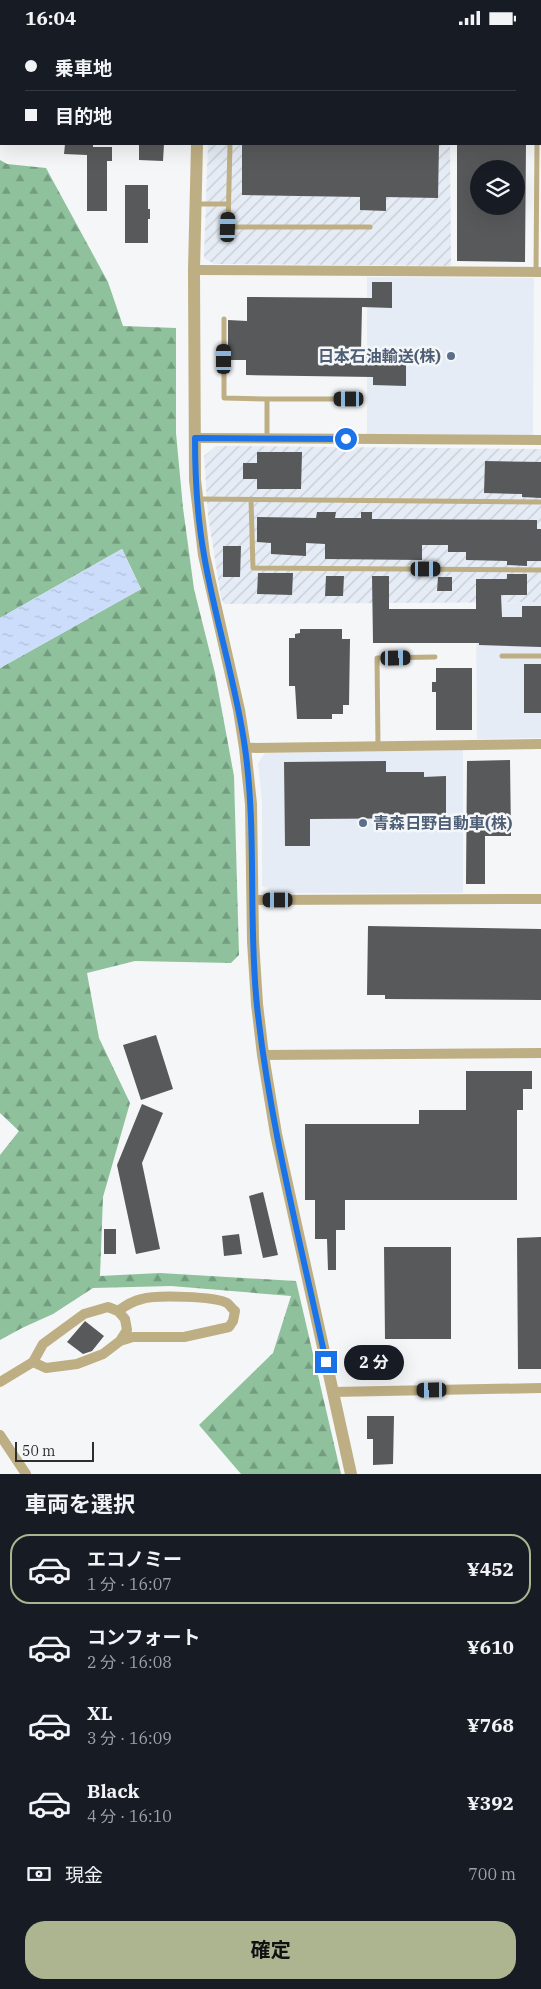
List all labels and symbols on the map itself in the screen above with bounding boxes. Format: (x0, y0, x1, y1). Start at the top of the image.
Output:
car (219, 212, 236, 242)
car (216, 344, 231, 374)
place label: 日本石油輸送(株) (318, 346, 441, 366)
marker: 日本石油輸送(株) (445, 350, 457, 362)
car (334, 392, 364, 407)
route start (335, 428, 357, 450)
car (411, 562, 441, 577)
car (380, 650, 411, 666)
place label: 青森日野自動車(株) (373, 813, 513, 833)
marker: 青森日野自動車(株) (357, 817, 369, 829)
car (263, 893, 293, 908)
callout: 2 分 (344, 1345, 404, 1379)
route end (315, 1351, 337, 1373)
car (416, 1382, 447, 1398)
scale bar (15, 1439, 94, 1462)

